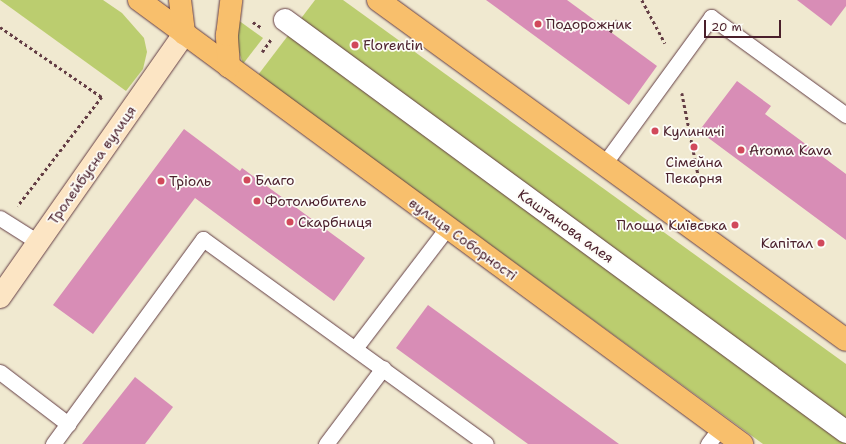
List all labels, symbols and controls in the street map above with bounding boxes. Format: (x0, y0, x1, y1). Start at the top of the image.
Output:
scale bar (706, 12, 783, 38)
place label: Подорожник (546, 16, 632, 32)
marker: Подорожник (533, 19, 543, 29)
text: 20 m (711, 19, 742, 35)
place label: Florentin (363, 37, 423, 53)
marker: Florentin (350, 40, 360, 50)
street label: Тролейбусна вулиця (45, 102, 139, 228)
place label: Кулиничі (663, 123, 725, 139)
marker: Кулиничі (650, 126, 660, 136)
marker: Сімейна Пекарня (689, 142, 699, 152)
place label: Aroma Kava (749, 142, 832, 158)
marker: Aroma Kava (736, 145, 746, 155)
place label: Сімейна Пекарня (666, 154, 722, 186)
place label: Благо (255, 172, 294, 188)
place label: Тріоль (169, 173, 211, 189)
marker: Благо (242, 175, 252, 185)
marker: Тріоль (156, 176, 166, 186)
street label: Каштанова алея (515, 186, 617, 266)
place label: Фотолюбитель (265, 193, 366, 209)
street label: вулиця Соборності (406, 194, 520, 284)
marker: Фотолюбитель (252, 196, 262, 206)
place label: Скарбниця (298, 214, 372, 230)
marker: Скарбниця (285, 217, 295, 227)
place label: Площа Київська (617, 217, 727, 233)
marker: Площа Київська (730, 220, 740, 230)
place label: Капітал (761, 235, 813, 251)
marker: Капітал (816, 238, 826, 248)

